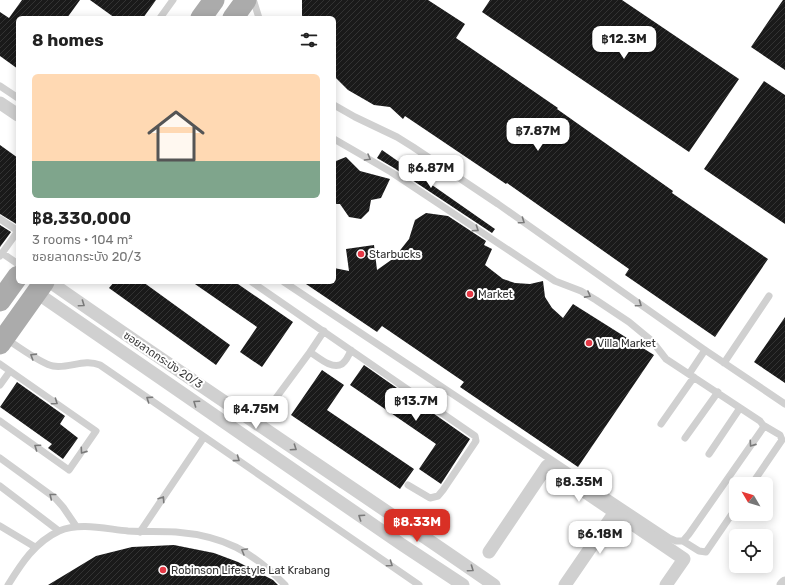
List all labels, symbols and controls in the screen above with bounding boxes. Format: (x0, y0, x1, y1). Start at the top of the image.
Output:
pin: ฿12.3M (591, 26, 657, 60)
icon: filters (298, 29, 320, 51)
text: 8 homes (32, 30, 104, 50)
text: ฿12.3M (601, 31, 647, 46)
icon: home (140, 100, 212, 172)
pin: ฿7.87M (505, 118, 571, 152)
text: ฿7.87M (516, 123, 560, 138)
one-way arrow (364, 154, 371, 161)
pin: ฿6.87M (398, 155, 464, 189)
text: ฿6.87M (408, 160, 454, 175)
text: ฿8,330,000 (32, 208, 131, 228)
one-way arrow (517, 216, 524, 223)
one-way arrow (472, 225, 479, 232)
text: 3 rooms · 104 m² (32, 232, 133, 247)
place label: Starbucks (369, 248, 421, 261)
text: ซอยลาดกระบัง 20/3 (32, 249, 141, 264)
marker: Starbucks (356, 249, 366, 259)
place label: Market (478, 288, 514, 301)
marker: Market (465, 289, 475, 299)
one-way arrow (584, 291, 591, 298)
one-way arrow (635, 299, 642, 307)
one-way arrow (78, 300, 85, 307)
street label: ซอยลาดกระบัง 20/3 (121, 329, 205, 391)
place label: Villa Market (597, 337, 656, 350)
marker: Villa Market (584, 338, 594, 348)
one-way arrow (30, 353, 37, 361)
pin: ฿13.7M (383, 388, 449, 422)
text: ฿13.7M (394, 393, 438, 408)
one-way arrow (146, 396, 153, 404)
pin: ฿4.75M (223, 396, 289, 430)
one-way arrow (51, 397, 58, 405)
one-way arrow (193, 400, 200, 408)
text: ฿4.75M (233, 401, 279, 416)
one-way arrow (750, 440, 757, 447)
one-way arrow (290, 443, 297, 450)
one-way arrow (35, 445, 42, 452)
one-way arrow (81, 446, 88, 453)
one-way arrow (232, 454, 239, 461)
pin: ฿8.35M (546, 469, 612, 503)
text: ฿8.35M (555, 474, 603, 489)
north arrow (729, 477, 773, 521)
map controls (729, 477, 773, 573)
one-way arrow (49, 494, 56, 501)
one-way arrow (157, 497, 164, 504)
pin: ฿8.33M (384, 509, 450, 543)
text: ฿8.33M (393, 514, 441, 529)
one-way arrow (358, 515, 365, 522)
pin: ฿6.18M (567, 521, 633, 555)
text: ฿6.18M (578, 526, 622, 541)
button: locate (729, 529, 773, 573)
one-way arrow (241, 549, 248, 556)
one-way arrow (385, 560, 392, 567)
place label: Robinson Lifestyle Lat Krabang (171, 564, 330, 577)
one-way arrow (467, 564, 474, 572)
marker: Robinson Lifestyle Lat Krabang (158, 565, 168, 575)

